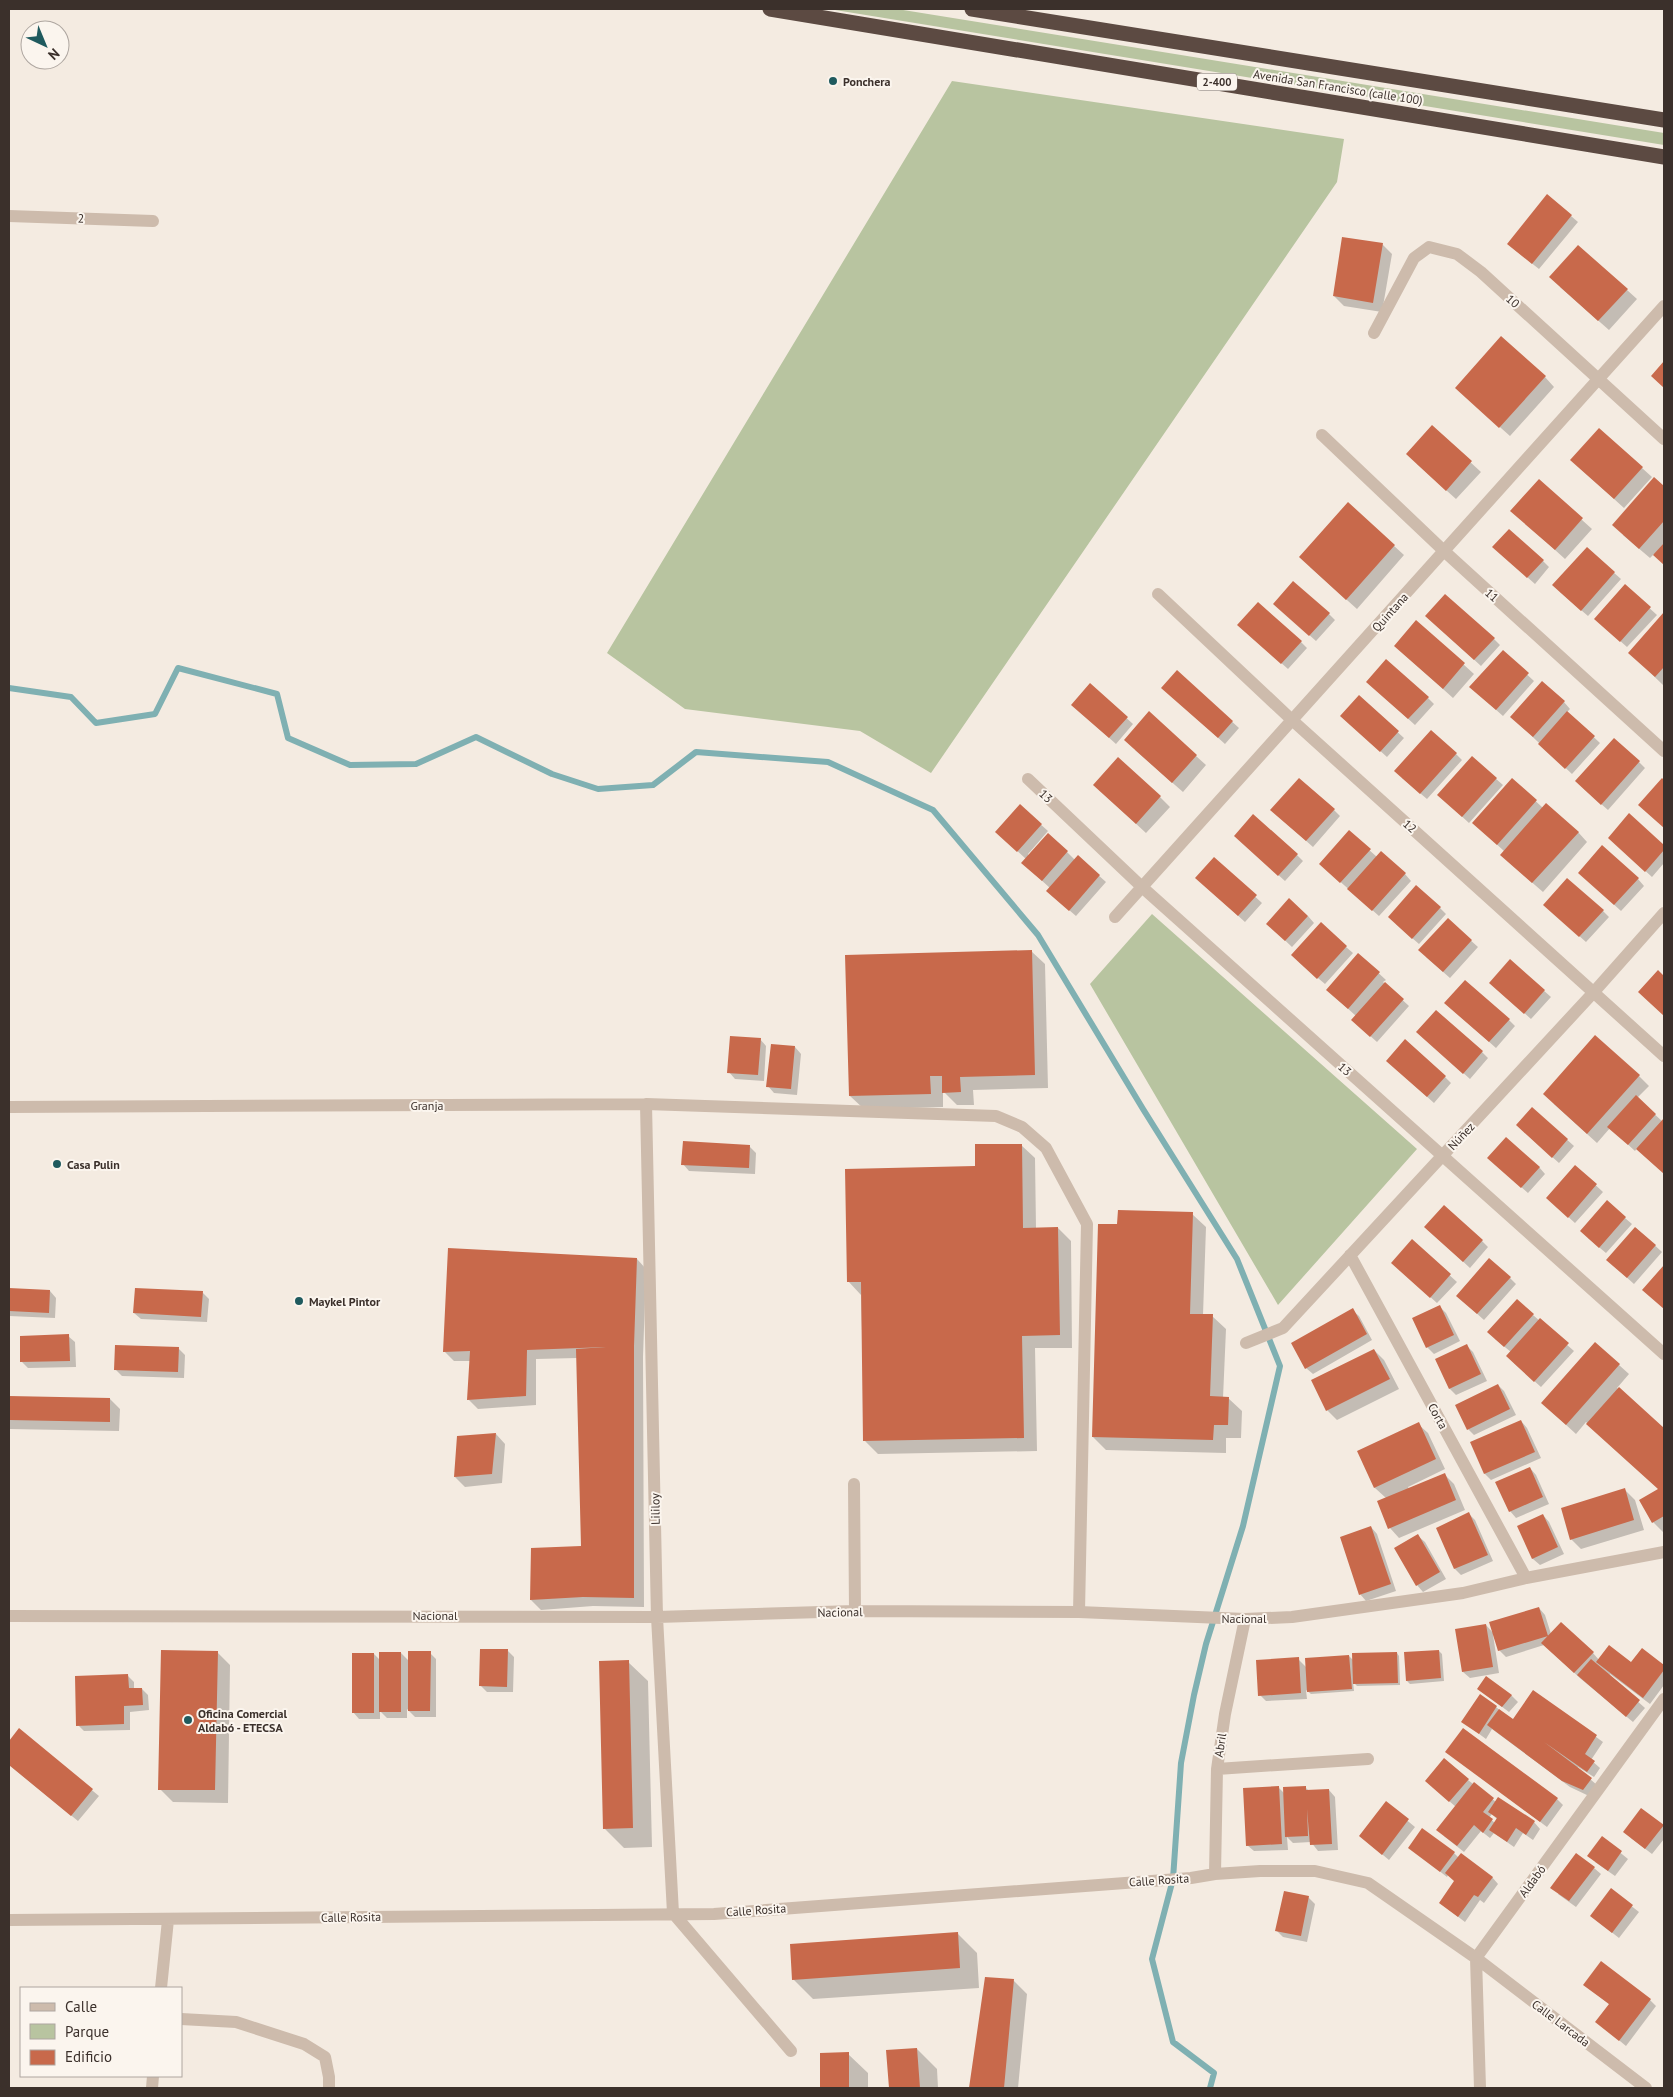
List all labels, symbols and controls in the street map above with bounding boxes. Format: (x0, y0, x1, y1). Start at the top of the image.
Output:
north arrow (20, 20, 70, 70)
text: N (44, 45, 64, 64)
street label: Avenida San Francisco (calle 100) (1252, 66, 1424, 108)
place label: Ponchera (843, 74, 890, 89)
road number: 2-400 (1197, 74, 1237, 90)
marker: Ponchera (827, 75, 839, 87)
street label: 2 (77, 210, 85, 226)
street label: 10 (1503, 291, 1523, 311)
street label: 11 (1482, 585, 1502, 605)
street label: Quintana (1369, 589, 1411, 634)
street label: 13 (1036, 786, 1056, 806)
street label: 12 (1400, 816, 1420, 836)
street label: 13 (1335, 1059, 1355, 1079)
street label: Granja (410, 1098, 444, 1113)
street label: Núñez (1444, 1119, 1478, 1153)
place label: Casa Pulin (67, 1157, 120, 1172)
marker: Casa Pulin (51, 1158, 63, 1170)
place label: Maykel Pintor (309, 1294, 381, 1309)
marker: Maykel Pintor (293, 1295, 305, 1307)
street label: Corta (1425, 1400, 1451, 1432)
street label: Lililoy (647, 1493, 663, 1525)
street label: Nacional (817, 1604, 863, 1620)
street label: Nacional (412, 1608, 458, 1623)
street label: Nacional (1221, 1611, 1267, 1626)
place label: Oficina Comercial Aldabó - ETECSA (198, 1706, 288, 1735)
marker: Oficina Comercial Aldabó - ETECSA (182, 1714, 194, 1726)
street label: Abril (1211, 1731, 1229, 1758)
street label: Aldabó (1515, 1862, 1549, 1900)
street label: Calle Rosita (1128, 1870, 1190, 1890)
street label: Calle Rosita (725, 1900, 787, 1920)
street label: Calle Rosita (321, 1909, 381, 1925)
legend (20, 1987, 182, 2077)
street label: Calle Larcada (1529, 1996, 1593, 2050)
text: Calle (65, 1997, 97, 2016)
text: Parque (65, 2022, 109, 2041)
text: Edificio (65, 2047, 112, 2066)

